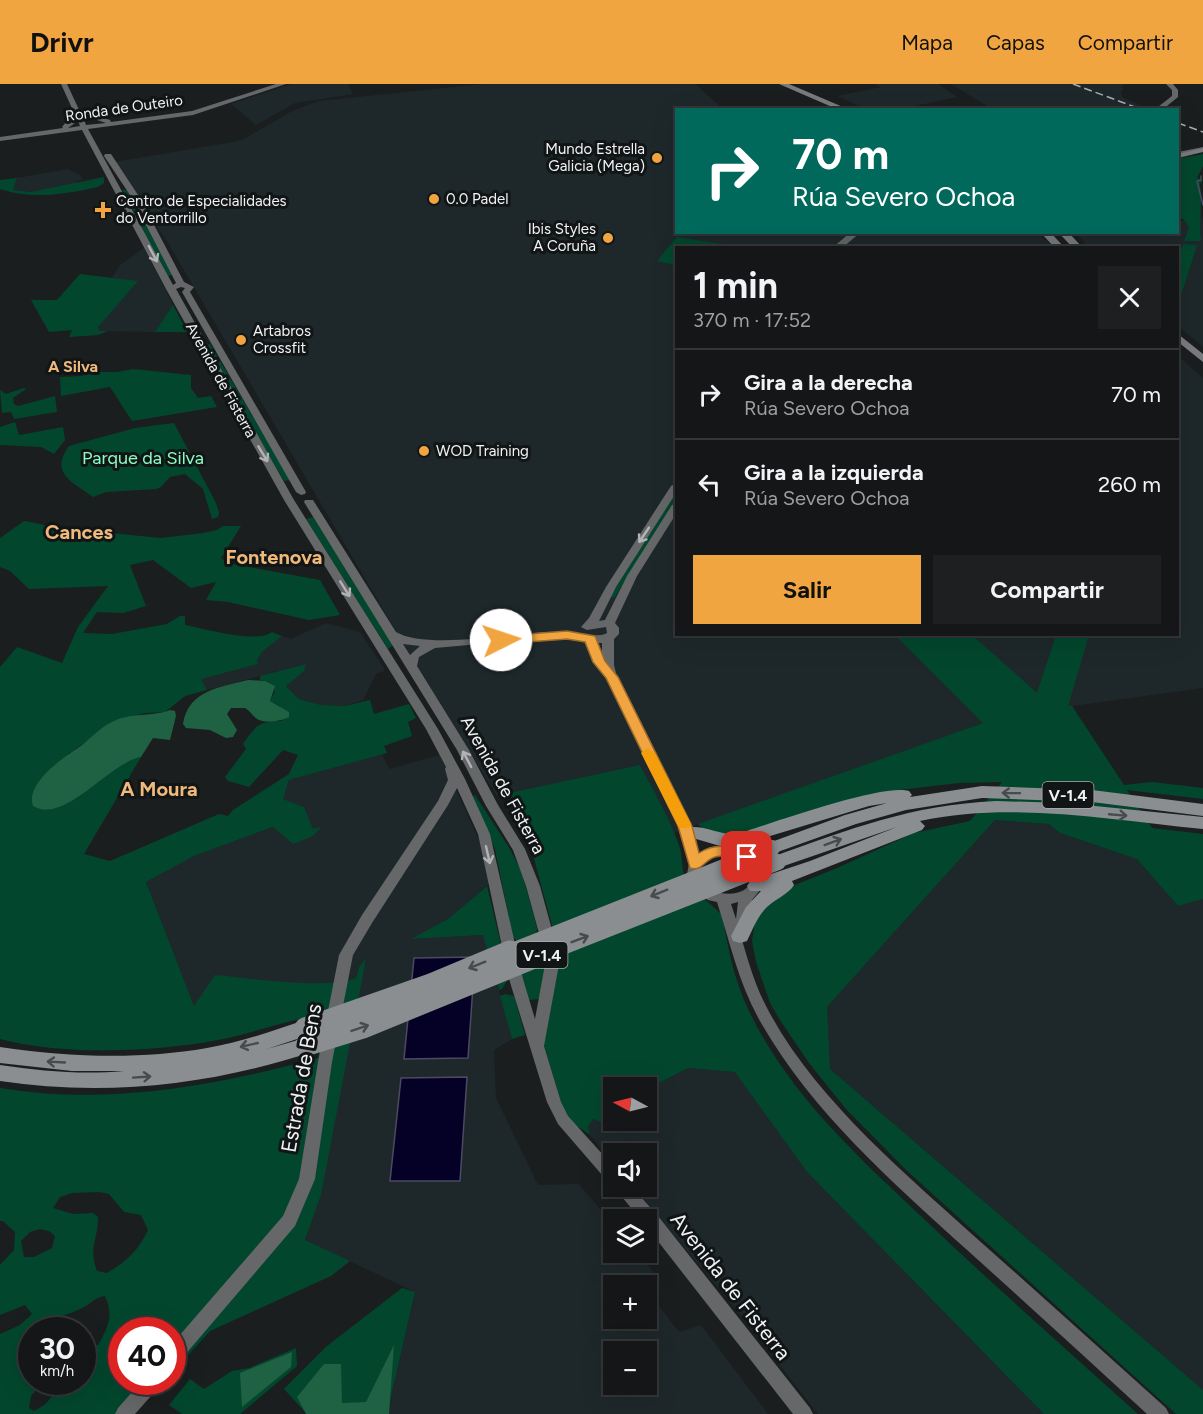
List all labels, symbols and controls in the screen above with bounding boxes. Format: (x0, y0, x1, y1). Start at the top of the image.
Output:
text: Drivr (30, 25, 94, 59)
text: Mapa (901, 30, 953, 55)
text: Capas (986, 30, 1045, 55)
text: Compartir (1078, 30, 1173, 55)
street label: Ronda de Outeiro (64, 91, 184, 125)
text: 70 m (792, 129, 889, 180)
icon: right (693, 132, 771, 210)
place label: Mundo Estrella Galicia (Mega) (545, 140, 645, 175)
marker: Mundo Estrella Galicia (Mega) (650, 151, 664, 165)
text: Rúa Severo Ochoa (792, 180, 1015, 213)
place label: 0.0 Padel (446, 190, 509, 208)
place label: Centro de Especialidades do Ventorrillo (116, 192, 287, 227)
marker: 0.0 Padel (427, 192, 441, 206)
marker: Centro de Especialidades do Ventorrillo (94, 201, 112, 219)
place label: Ibis Styles A Coruña (528, 220, 596, 255)
marker: Ibis Styles A Coruña (601, 231, 615, 245)
one-way arrow (147, 245, 159, 262)
text: 1 min (693, 264, 778, 307)
button: close (1098, 266, 1161, 329)
text: 370 m · 17:52 (693, 308, 811, 332)
street label: Avenida de Fisterra (182, 319, 260, 441)
place label: Artabros Crossfit (253, 322, 311, 357)
marker: Artabros Crossfit (234, 333, 248, 347)
district label: A Silva (48, 357, 98, 376)
text: Gira a la derecha (744, 369, 913, 396)
icon: right (693, 378, 726, 411)
text: 70 m (1111, 381, 1161, 408)
text: Rúa Severo Ochoa (744, 396, 909, 420)
place label: WOD Training (436, 442, 529, 460)
marker: WOD Training (417, 444, 431, 458)
one-way arrow (257, 445, 269, 462)
park label: Parque da Silva (82, 447, 204, 469)
text: Gira a la izquierda (744, 459, 924, 486)
icon: left (693, 468, 726, 501)
text: 260 m (1098, 471, 1161, 498)
text: Rúa Severo Ochoa (744, 486, 909, 510)
district label: Cances (45, 520, 113, 544)
one-way arrow (638, 527, 651, 544)
district label: Fontenova (226, 545, 322, 569)
button: Salir (693, 555, 921, 624)
button: Compartir (933, 555, 1161, 624)
one-way arrow (339, 581, 352, 598)
position arrow (469, 608, 533, 672)
street label: Avenida de Fisterra (456, 712, 550, 858)
one-way arrow (461, 750, 473, 768)
district label: A Moura (120, 777, 198, 801)
road number: V-1.4 (1042, 782, 1094, 808)
one-way arrow (1001, 787, 1021, 798)
one-way arrow (1107, 810, 1127, 821)
pin (721, 831, 772, 882)
one-way arrow (823, 835, 842, 846)
icon: arrive (730, 840, 763, 873)
one-way arrow (483, 845, 495, 864)
one-way arrow (650, 888, 669, 899)
one-way arrow (570, 933, 589, 944)
road number: V-1.4 (516, 942, 568, 968)
one-way arrow (469, 960, 487, 971)
street label: Estrada de Bens (276, 1002, 326, 1154)
one-way arrow (351, 1022, 369, 1033)
one-way arrow (240, 1040, 259, 1052)
one-way arrow (47, 1057, 67, 1068)
one-way arrow (131, 1072, 151, 1083)
north arrow (603, 1077, 657, 1131)
map controls (603, 1077, 657, 1395)
button: sound (603, 1143, 657, 1197)
street label: Avenida de Fisterra (666, 1207, 796, 1365)
button: layers (603, 1209, 657, 1263)
button: + (603, 1275, 657, 1329)
speed limit sign: 40 (108, 1317, 186, 1395)
text: 30 (39, 1330, 75, 1367)
button: − (603, 1341, 657, 1395)
text: km/h (40, 1362, 74, 1380)

